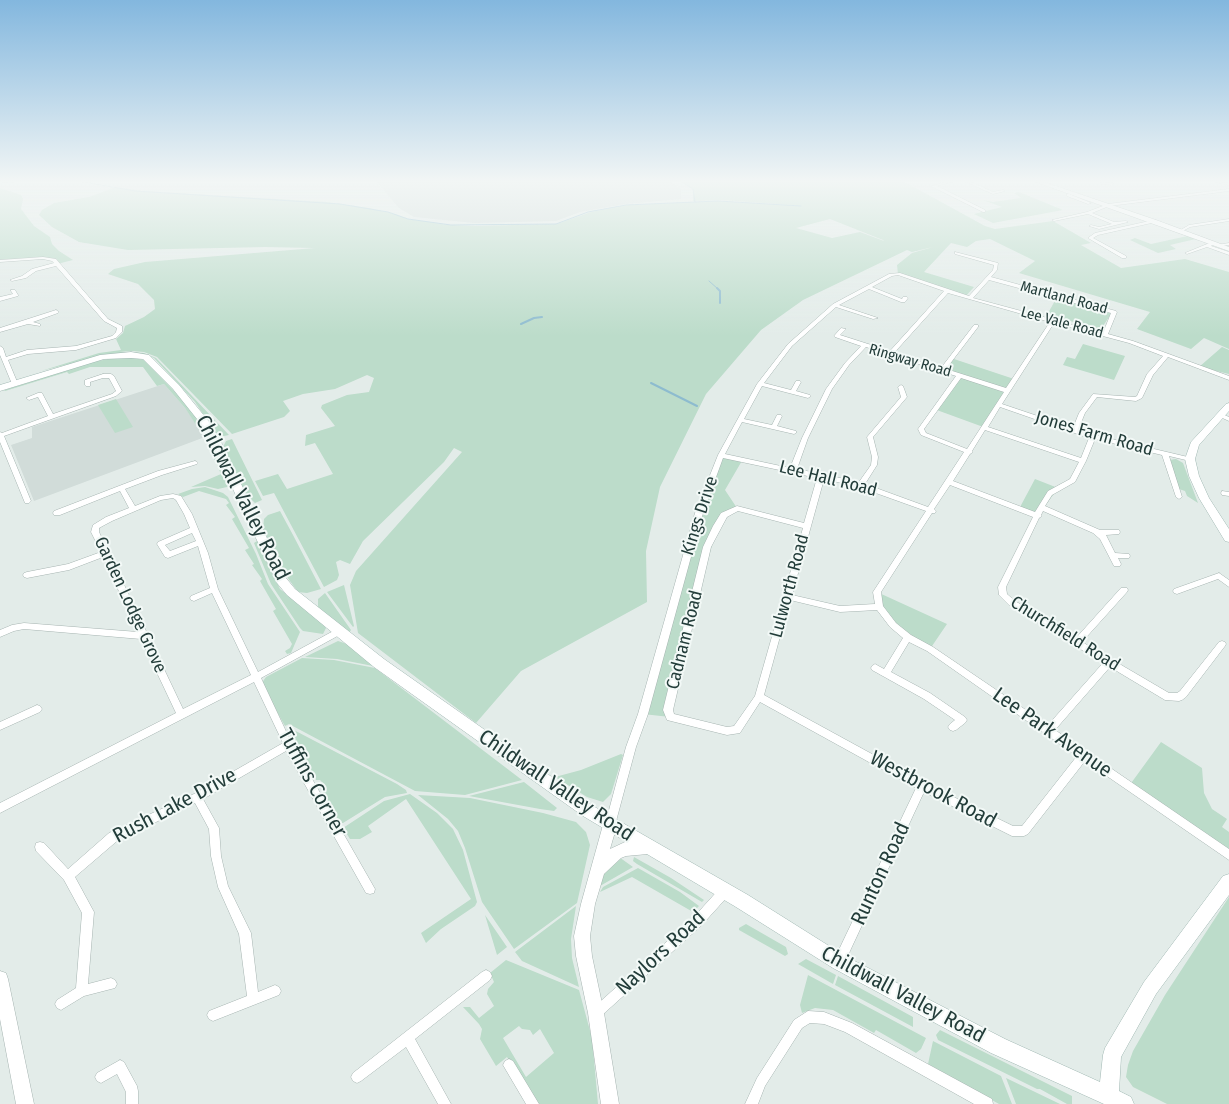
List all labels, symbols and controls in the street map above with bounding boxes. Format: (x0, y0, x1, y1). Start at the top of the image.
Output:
street label: Martland Road (1018, 278, 1110, 318)
street label: Lee Vale Road (1019, 303, 1105, 343)
street label: Ringway Road (867, 341, 953, 381)
street label: Jones Farm Road (1032, 407, 1156, 461)
street label: Childwall Valley Road (189, 411, 295, 585)
street label: Lee Hall Road (777, 456, 879, 502)
street label: Kings Drive (677, 474, 723, 558)
street label: Lulworth Road (766, 532, 814, 640)
street label: Garden Lodge Grove (89, 534, 171, 676)
street label: Cadnam Road (662, 588, 708, 692)
street label: Churchfield Road (1006, 592, 1124, 676)
street label: Lee Park Avenue (987, 683, 1117, 783)
street label: Tuffins Corner (272, 725, 352, 841)
street label: Childwall Valley Road (473, 725, 639, 847)
street label: Westbrook Road (865, 746, 1001, 834)
street label: Rush Lake Drive (109, 763, 241, 849)
street label: Runton Road (846, 819, 916, 929)
street label: Naylors Road (611, 905, 711, 1001)
street label: Childwall Valley Road (817, 941, 989, 1049)

